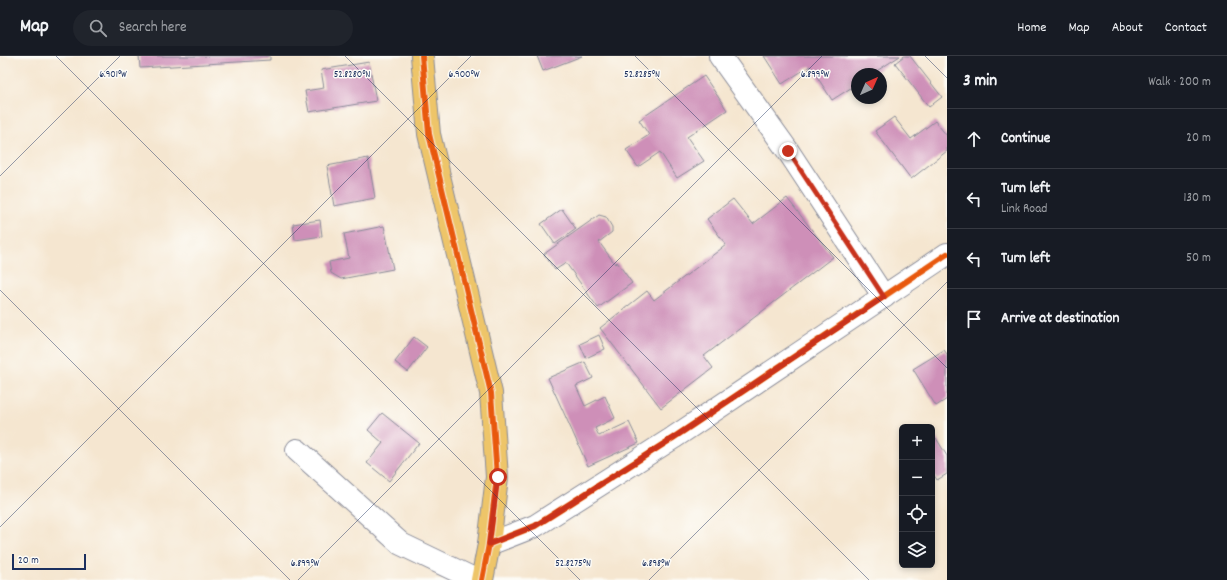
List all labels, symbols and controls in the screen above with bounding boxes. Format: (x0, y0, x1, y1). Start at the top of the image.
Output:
search box (73, 10, 353, 46)
text: Map (20, 14, 49, 41)
icon: search (87, 17, 109, 39)
text: Search here (119, 17, 187, 39)
text: Home (1017, 18, 1046, 38)
text: Map (1068, 18, 1090, 38)
text: About (1112, 18, 1143, 38)
text: Contact (1165, 18, 1207, 38)
text: 6.901°W (99, 68, 127, 82)
text: 52.8280°N (334, 68, 370, 82)
text: 6.900°W (449, 68, 480, 82)
text: 52.8285°N (624, 68, 660, 82)
text: 6.899°W (801, 68, 830, 82)
north arrow (851, 68, 887, 104)
text: 3 min (963, 70, 997, 94)
text: Walk · 200 m (1148, 73, 1211, 92)
icon: ahead (963, 128, 985, 150)
text: Continue (1001, 128, 1050, 150)
text: 20 m (1186, 129, 1211, 148)
route end (779, 142, 797, 160)
text: Turn left (1001, 178, 1050, 200)
icon: left (963, 188, 985, 210)
text: 130 m (1183, 189, 1211, 208)
text: Link Road (1001, 200, 1047, 219)
icon: left (963, 248, 985, 270)
text: Turn left (1001, 248, 1050, 270)
text: 50 m (1186, 249, 1211, 268)
icon: arrive (963, 308, 985, 330)
text: Arrive at destination (1001, 308, 1119, 330)
map controls (899, 424, 935, 568)
button: + (899, 424, 935, 460)
button: − (899, 460, 935, 496)
route start (489, 468, 507, 486)
button: locate (899, 496, 935, 532)
button: layers (899, 532, 935, 568)
scale bar (12, 552, 86, 571)
text: 20 m (18, 553, 39, 569)
text: 6.899°W (291, 557, 320, 571)
text: 52.8275°N (555, 557, 591, 571)
text: 6.898°W (642, 557, 670, 571)

